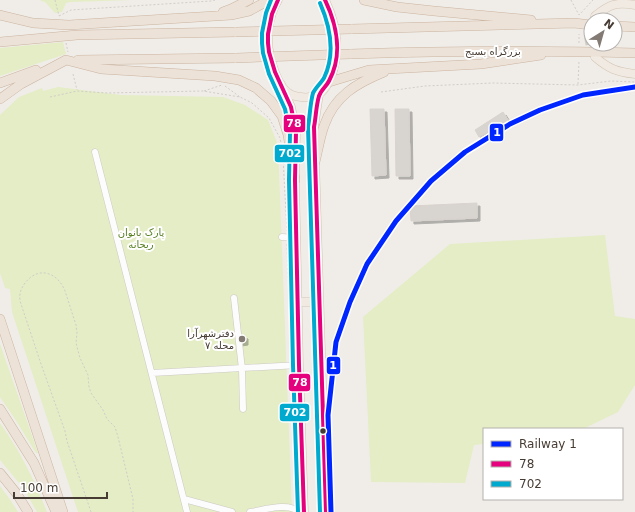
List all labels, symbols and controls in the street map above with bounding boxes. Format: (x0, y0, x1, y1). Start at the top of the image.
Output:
north arrow (583, 12, 623, 52)
text: N (601, 16, 616, 32)
street label: بزرگراه بسیج (465, 46, 521, 58)
line badge: 78 (283, 114, 306, 133)
text: 78 (286, 117, 302, 130)
line badge: 1 (489, 123, 504, 142)
text: 1 (493, 126, 501, 139)
line badge: 702 (274, 144, 305, 163)
text: 702 (279, 147, 301, 160)
park label: پارک بانوان ریحانه (118, 227, 165, 250)
place label: دفترشهرآرا محله ۷ (187, 327, 234, 351)
marker: دفترشهرآرا محله ۷ (237, 334, 247, 344)
line badge: 1 (326, 356, 341, 375)
text: 1 (329, 359, 337, 372)
line badge: 78 (288, 373, 311, 392)
text: 78 (292, 376, 308, 389)
line badge: 702 (279, 403, 310, 422)
text: 702 (284, 406, 306, 419)
unlabelled marker (318, 426, 328, 436)
legend (483, 428, 623, 500)
text: Railway 1 (519, 437, 577, 451)
text: 78 (519, 457, 534, 471)
scale bar (14, 474, 107, 500)
text: 702 (519, 477, 542, 491)
text: 100 m (20, 481, 58, 495)

